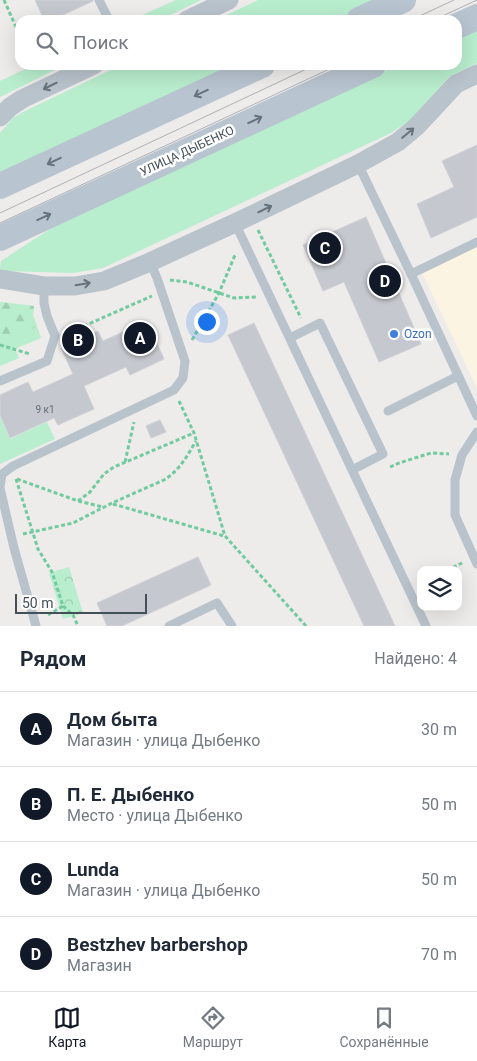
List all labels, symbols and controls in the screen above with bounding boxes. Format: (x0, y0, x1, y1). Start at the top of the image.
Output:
search box (15, 15, 462, 70)
icon: search (33, 29, 61, 57)
text: Поиск (73, 31, 129, 54)
one-way arrow (43, 82, 58, 91)
one-way arrow (194, 88, 209, 98)
one-way arrow (247, 114, 262, 124)
street label: УЛИЦА ДЫБЕНКО (138, 123, 236, 179)
one-way arrow (402, 128, 415, 139)
one-way arrow (47, 156, 62, 166)
one-way arrow (257, 204, 272, 213)
one-way arrow (36, 212, 51, 221)
pin: C (309, 229, 341, 267)
pin: D (369, 262, 401, 300)
one-way arrow (75, 279, 91, 289)
your location (194, 309, 220, 335)
pin: A (124, 319, 156, 357)
pin: B (62, 321, 94, 359)
place label: Ozon (404, 327, 432, 341)
marker: Ozon (388, 328, 400, 340)
house number: 9 к1 (35, 404, 55, 415)
map controls (417, 566, 462, 611)
button: layers (417, 566, 462, 611)
scale bar (15, 591, 148, 614)
text: 50 m (22, 595, 54, 611)
text: Рядом (20, 647, 86, 671)
text: Найдено: 4 (374, 649, 457, 668)
text: Дом быта (67, 708, 157, 731)
text: A (31, 720, 41, 739)
text: 30 m (421, 720, 457, 739)
text: Магазин · улица Дыбенко (67, 731, 260, 750)
text: П. Е. Дыбенко (67, 783, 194, 806)
text: B (31, 795, 41, 814)
text: 50 m (421, 795, 457, 814)
text: Место · улица Дыбенко (67, 806, 243, 825)
text: Lunda (67, 858, 119, 881)
text: C (31, 870, 41, 889)
text: 50 m (421, 870, 457, 889)
text: Магазин · улица Дыбенко (67, 881, 260, 900)
text: Bestzhev barbershop (67, 933, 248, 956)
text: D (31, 945, 41, 964)
text: 70 m (421, 945, 457, 964)
text: Магазин (67, 956, 132, 975)
tab: Карта (48, 1004, 86, 1050)
tab: Маршрут (183, 1004, 243, 1050)
tab: Сохранённые (339, 1004, 429, 1050)

